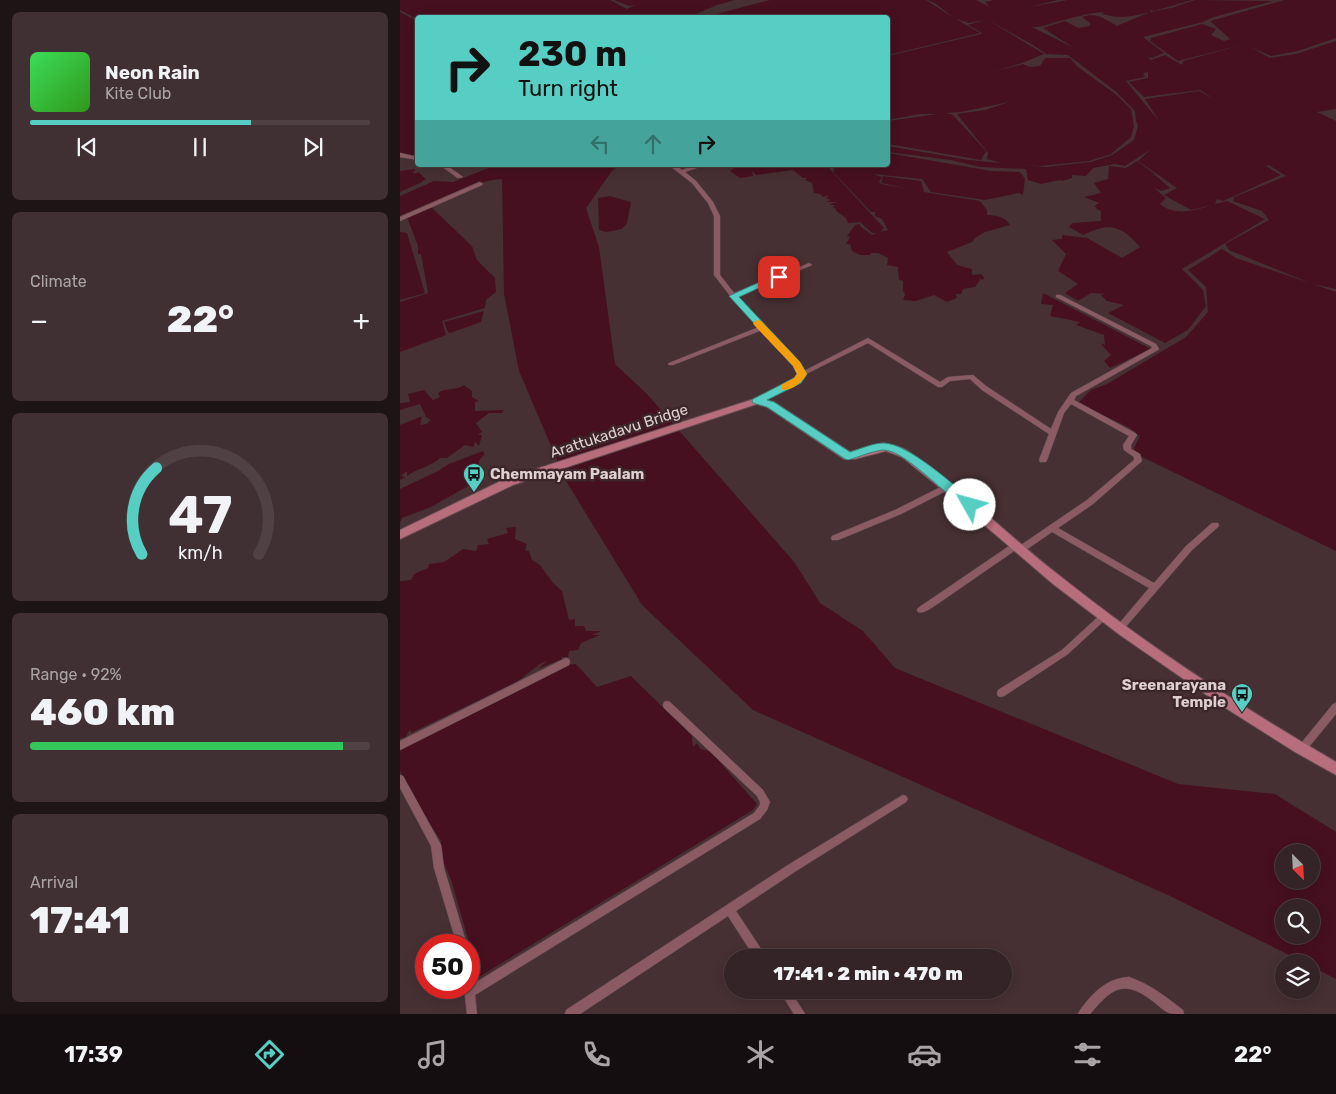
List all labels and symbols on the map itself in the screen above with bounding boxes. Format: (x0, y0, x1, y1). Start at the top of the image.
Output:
pin (758, 256, 800, 298)
street label: Arattukadavu Bridge (548, 400, 690, 462)
bus stop icon: Chemmayam Paalam (462, 462, 486, 493)
place label: Chemmayam Paalam (490, 465, 644, 483)
position arrow (943, 478, 995, 530)
place label: Sreenarayana Temple (1122, 676, 1226, 711)
bus stop icon: Sreenarayana Temple (1230, 682, 1254, 713)
north arrow (1275, 844, 1320, 889)
speed limit sign: 50 (415, 934, 480, 999)

